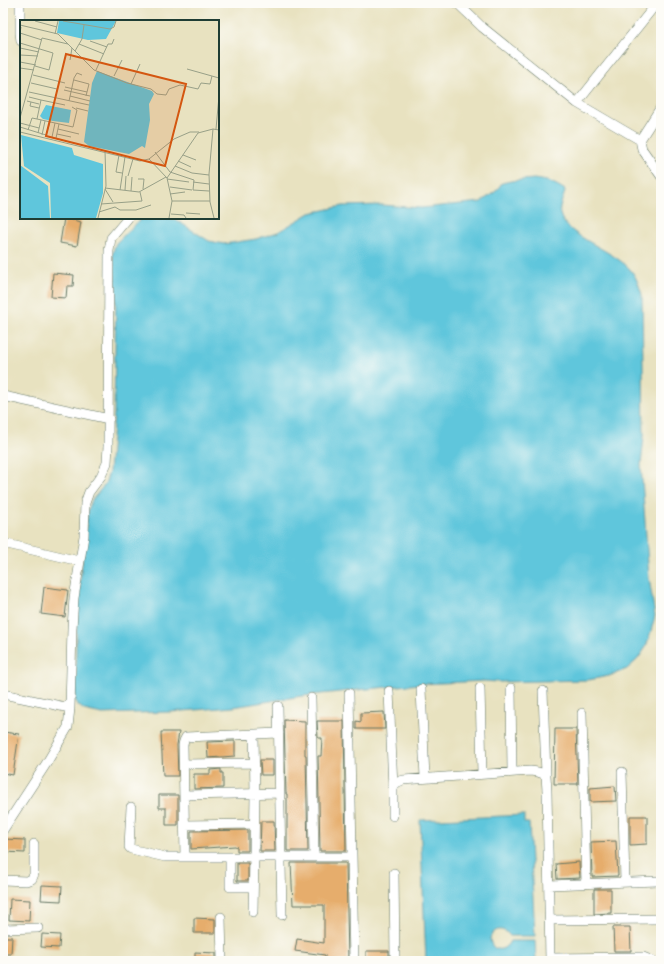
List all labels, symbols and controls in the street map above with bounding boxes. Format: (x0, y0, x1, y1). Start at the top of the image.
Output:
inset map (20, 20, 219, 219)

